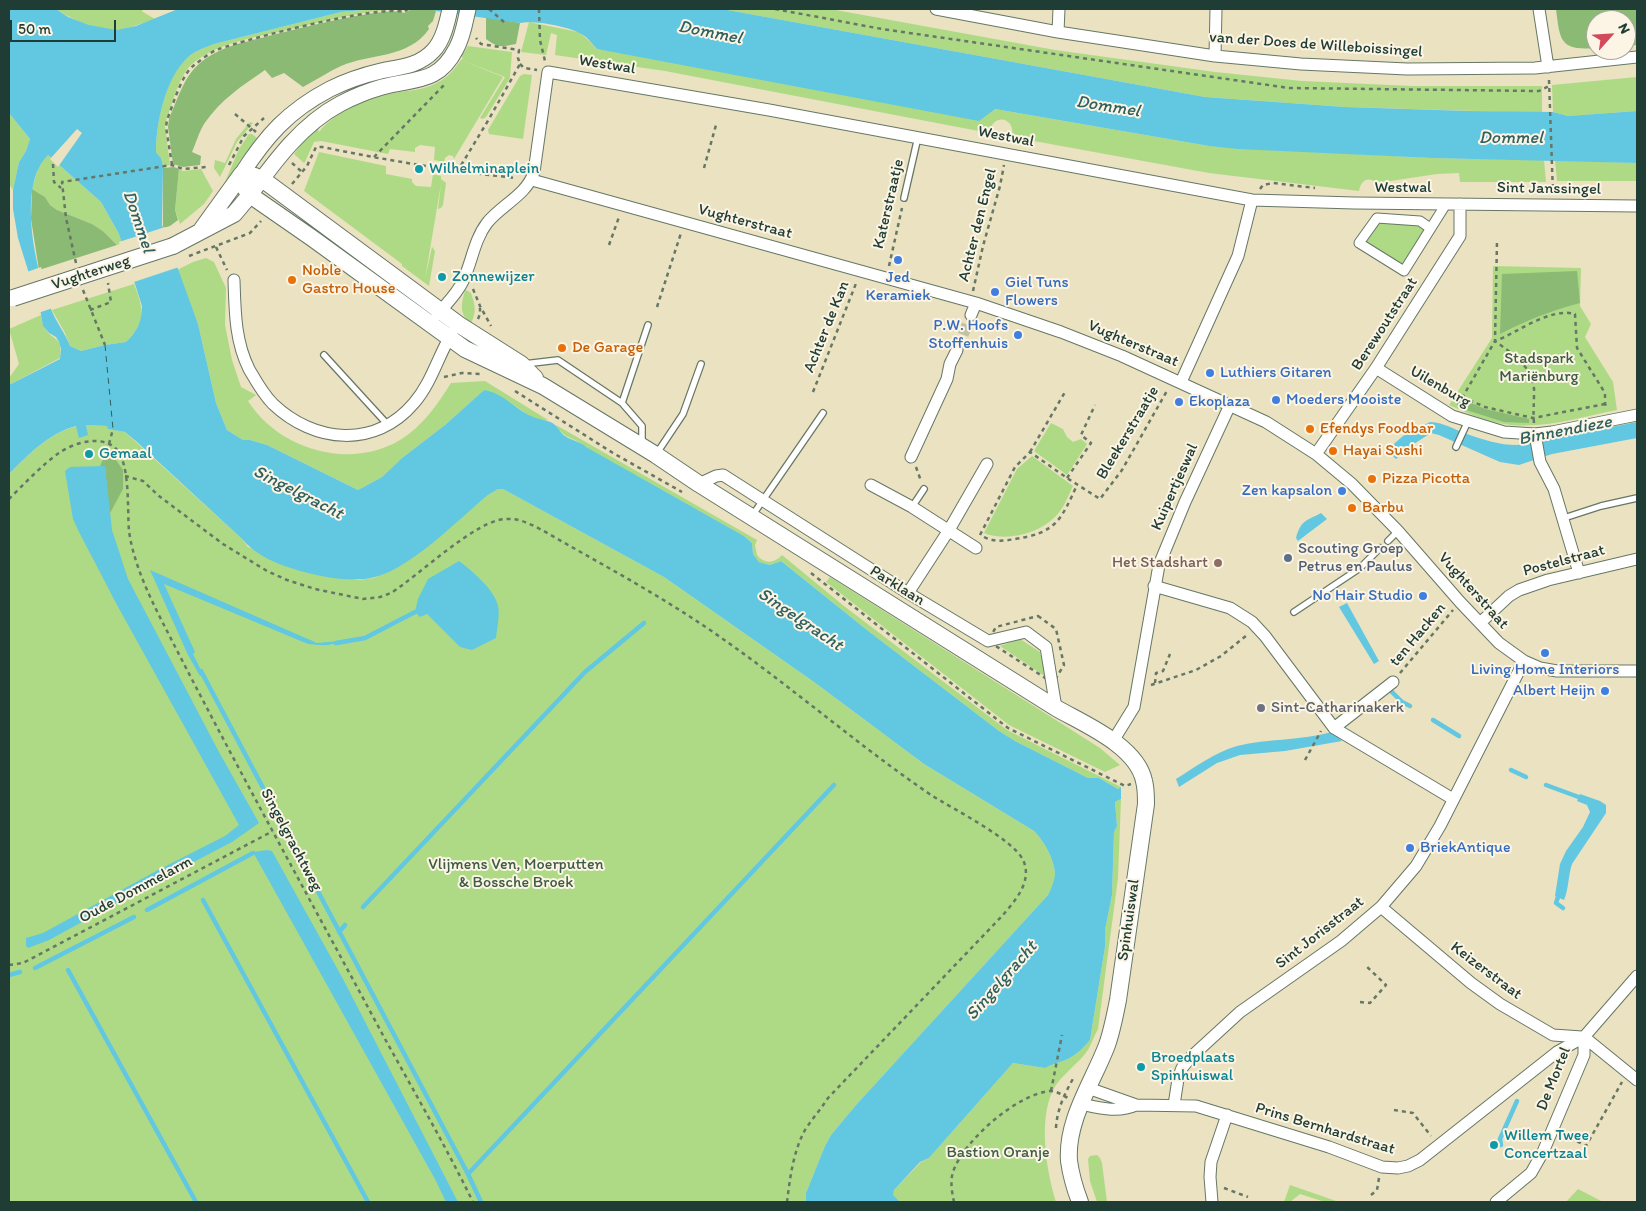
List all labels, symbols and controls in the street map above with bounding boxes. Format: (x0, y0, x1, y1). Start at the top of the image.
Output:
scale bar (12, 10, 119, 42)
north arrow (1586, 10, 1636, 60)
water label: Dommel (676, 16, 744, 50)
text: 50 m (18, 20, 51, 38)
text: N (1614, 21, 1634, 37)
street label: van der Does de Willeboissingel (1209, 28, 1423, 62)
street label: Westwal (577, 51, 637, 79)
water label: Dommel (1075, 91, 1141, 123)
street label: Westwal (976, 122, 1036, 152)
water label: Dommel (1479, 127, 1543, 149)
street label: Katerstraatje (869, 157, 909, 251)
place label: Wilhelminaplein (429, 159, 539, 179)
marker: Wilhelminaplein (413, 163, 425, 175)
street label: Achter den Engel (955, 166, 1001, 284)
street label: Westwal (1374, 178, 1432, 198)
street label: Sint Janssingel (1497, 178, 1601, 200)
water label: Dommel (117, 188, 159, 256)
street label: Vughterstraat (696, 200, 794, 244)
street label: Vughterweg (49, 251, 133, 295)
marker: Jed Keramiek (892, 254, 904, 266)
place label: Noble Gastro House (302, 261, 395, 299)
place label: Zonnewijzer (452, 267, 535, 287)
place label: Jed Keramiek (866, 268, 930, 306)
marker: Zonnewijzer (436, 271, 448, 283)
place label: Giel Tuns Flowers (1005, 273, 1069, 311)
marker: Noble Gastro House (286, 274, 298, 286)
street label: Berewoutstraat (1348, 274, 1422, 374)
street label: Achter de Kan (800, 278, 854, 376)
marker: Giel Tuns Flowers (989, 286, 1001, 298)
place label: P.W. Hoofs Stoffenhuis (928, 316, 1008, 354)
street label: Vughterstraat (1085, 316, 1181, 372)
marker: P.W. Hoofs Stoffenhuis (1012, 329, 1024, 341)
place label: De Garage (572, 338, 643, 358)
marker: De Garage (556, 342, 568, 354)
park label: Stadspark Mariënburg (1499, 349, 1579, 387)
street label: Uilenburg (1406, 362, 1474, 412)
place label: Luthiers Gitaren (1220, 363, 1332, 383)
marker: Luthiers Gitaren (1204, 367, 1216, 379)
street label: Bleekerstraatje (1093, 383, 1163, 483)
place label: Moeders Mooiste (1286, 390, 1401, 410)
place label: Ekoplaza (1189, 392, 1250, 412)
marker: Moeders Mooiste (1270, 394, 1282, 406)
marker: Ekoplaza (1173, 396, 1185, 408)
water label: Binnendieze (1517, 411, 1613, 451)
place label: Efendys Foodbar (1320, 419, 1433, 439)
marker: Efendys Foodbar (1304, 423, 1316, 435)
street label: Kuipertjeswal (1147, 441, 1203, 533)
place label: Hayai Sushi (1343, 441, 1423, 461)
place label: Gemaal (99, 444, 152, 464)
marker: Hayai Sushi (1327, 445, 1339, 457)
marker: Gemaal (83, 448, 95, 460)
water label: Singelgracht (249, 461, 347, 525)
place label: Pizza Picotta (1382, 469, 1470, 489)
marker: Pizza Picotta (1366, 473, 1378, 485)
place label: Zen kapsalon (1242, 481, 1332, 501)
marker: Zen kapsalon (1336, 485, 1348, 497)
place label: Barbu (1362, 498, 1404, 518)
marker: Barbu (1346, 502, 1358, 514)
place label: Scouting Groep Petrus en Paulus (1298, 539, 1412, 577)
street label: Postelstraat (1521, 541, 1607, 581)
street label: Vughterstraat (1434, 549, 1512, 633)
marker: Scouting Groep Petrus en Paulus (1282, 552, 1294, 564)
place label: Het Stadshart (1112, 553, 1208, 573)
marker: Het Stadshart (1212, 557, 1224, 569)
street label: Parklaan (866, 562, 928, 610)
water label: Singelgracht (753, 584, 847, 656)
place label: No Hair Studio (1312, 586, 1413, 606)
marker: No Hair Studio (1417, 590, 1429, 602)
street label: ten Hacken (1386, 599, 1450, 671)
marker: Living Home Interiors (1539, 647, 1551, 659)
place label: Living Home Interiors (1471, 660, 1619, 680)
place label: Albert Heijn (1513, 681, 1595, 701)
marker: Albert Heijn (1599, 685, 1611, 697)
place label: Sint-Catharinakerk (1271, 698, 1404, 718)
marker: Sint-Catharinakerk (1255, 702, 1267, 714)
street label: Singelgrachtweg (256, 785, 326, 895)
place label: BriekAntique (1420, 838, 1511, 858)
marker: BriekAntique (1404, 842, 1416, 854)
street label: Oude Dommelarm (76, 852, 196, 928)
park label: Vlijmens Ven, Moerputten & Bossche Broek (428, 855, 604, 893)
street label: Spinhuiswal (1114, 878, 1144, 962)
street label: Sint Jorisstraat (1272, 893, 1368, 973)
water label: Singelgracht (962, 937, 1042, 1025)
street label: Keizerstraat (1446, 938, 1526, 1004)
street label: De Mortel (1533, 1044, 1575, 1114)
place label: Broedplaats Spinhuiswal (1151, 1048, 1235, 1086)
marker: Broedplaats Spinhuiswal (1135, 1061, 1147, 1073)
street label: Prins Bernhardstraat (1253, 1099, 1397, 1159)
place label: Willem Twee Concertzaal (1504, 1126, 1589, 1164)
marker: Willem Twee Concertzaal (1488, 1139, 1500, 1151)
park label: Bastion Oranje (946, 1143, 1050, 1163)

